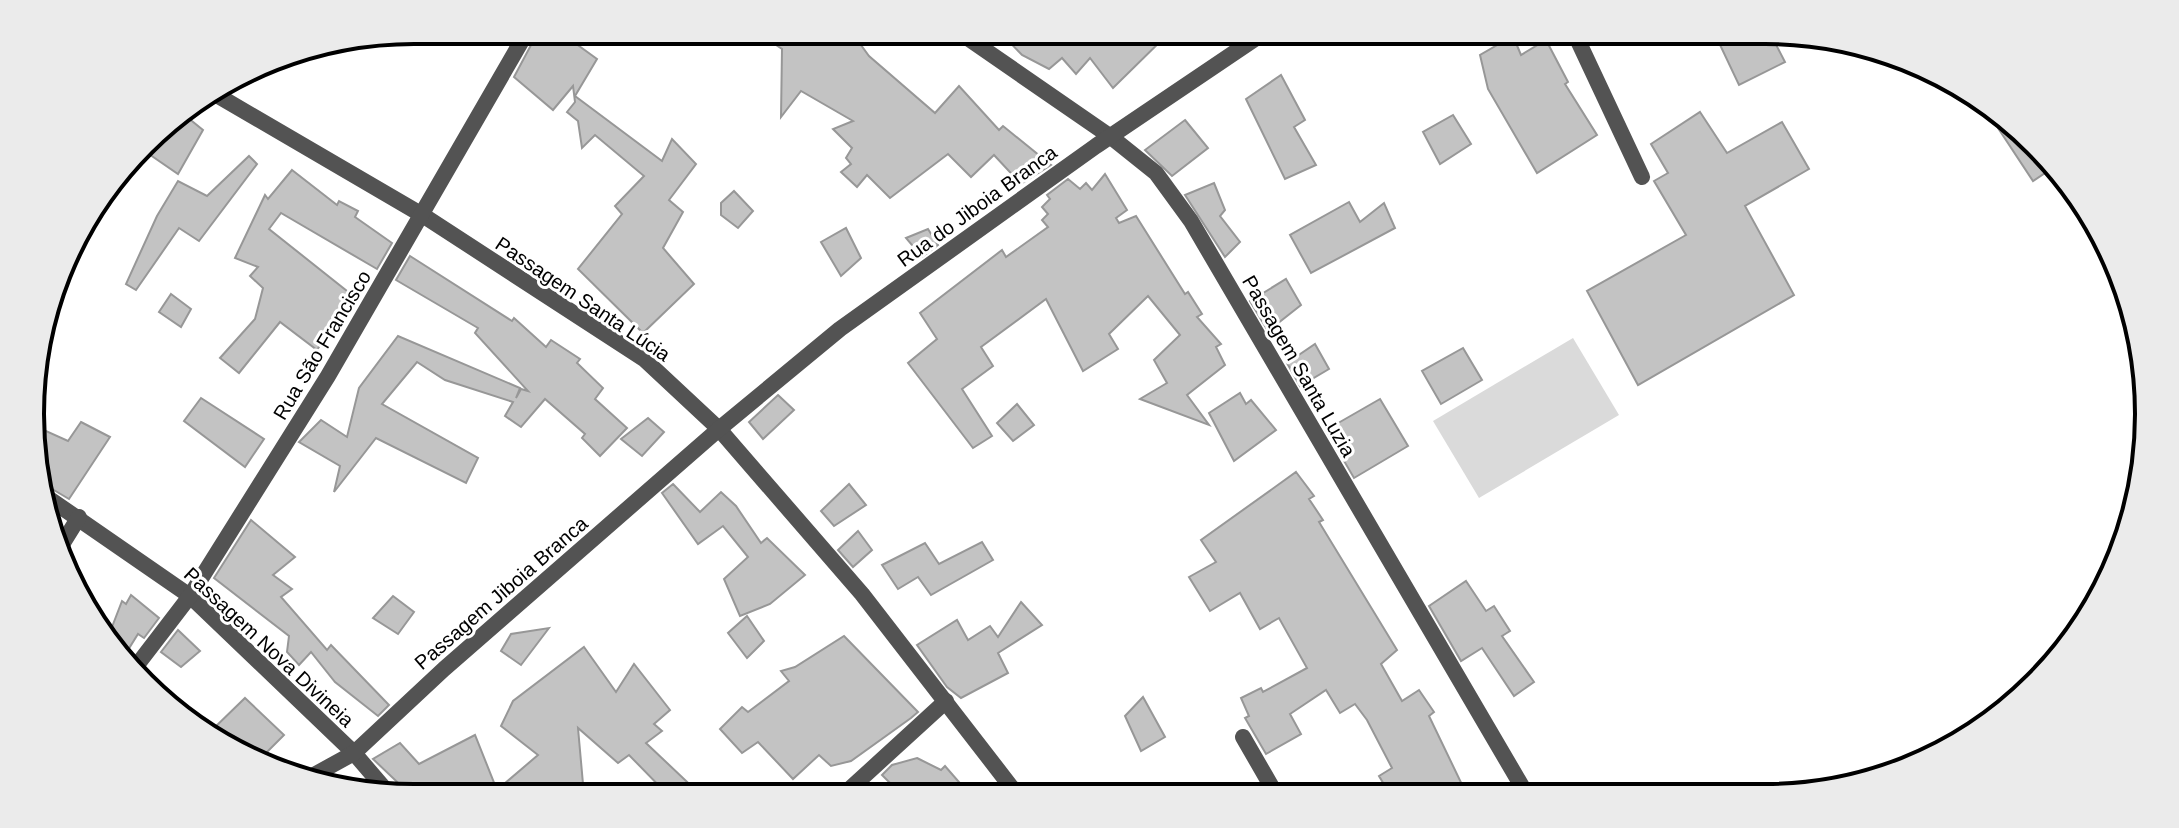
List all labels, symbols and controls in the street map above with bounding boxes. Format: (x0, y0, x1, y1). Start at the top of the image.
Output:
street label: Rua do Jiboia Branca (893, 140, 1062, 271)
street label: Passagem Santa Lúcia (492, 232, 675, 366)
street label: Rua São Francisco (269, 266, 375, 424)
street label: Passagem Santa Luzia (1238, 271, 1360, 461)
street label: Passagem Jiboia Branca (410, 512, 592, 674)
street label: Passagem Nova Divineia (180, 563, 359, 732)

